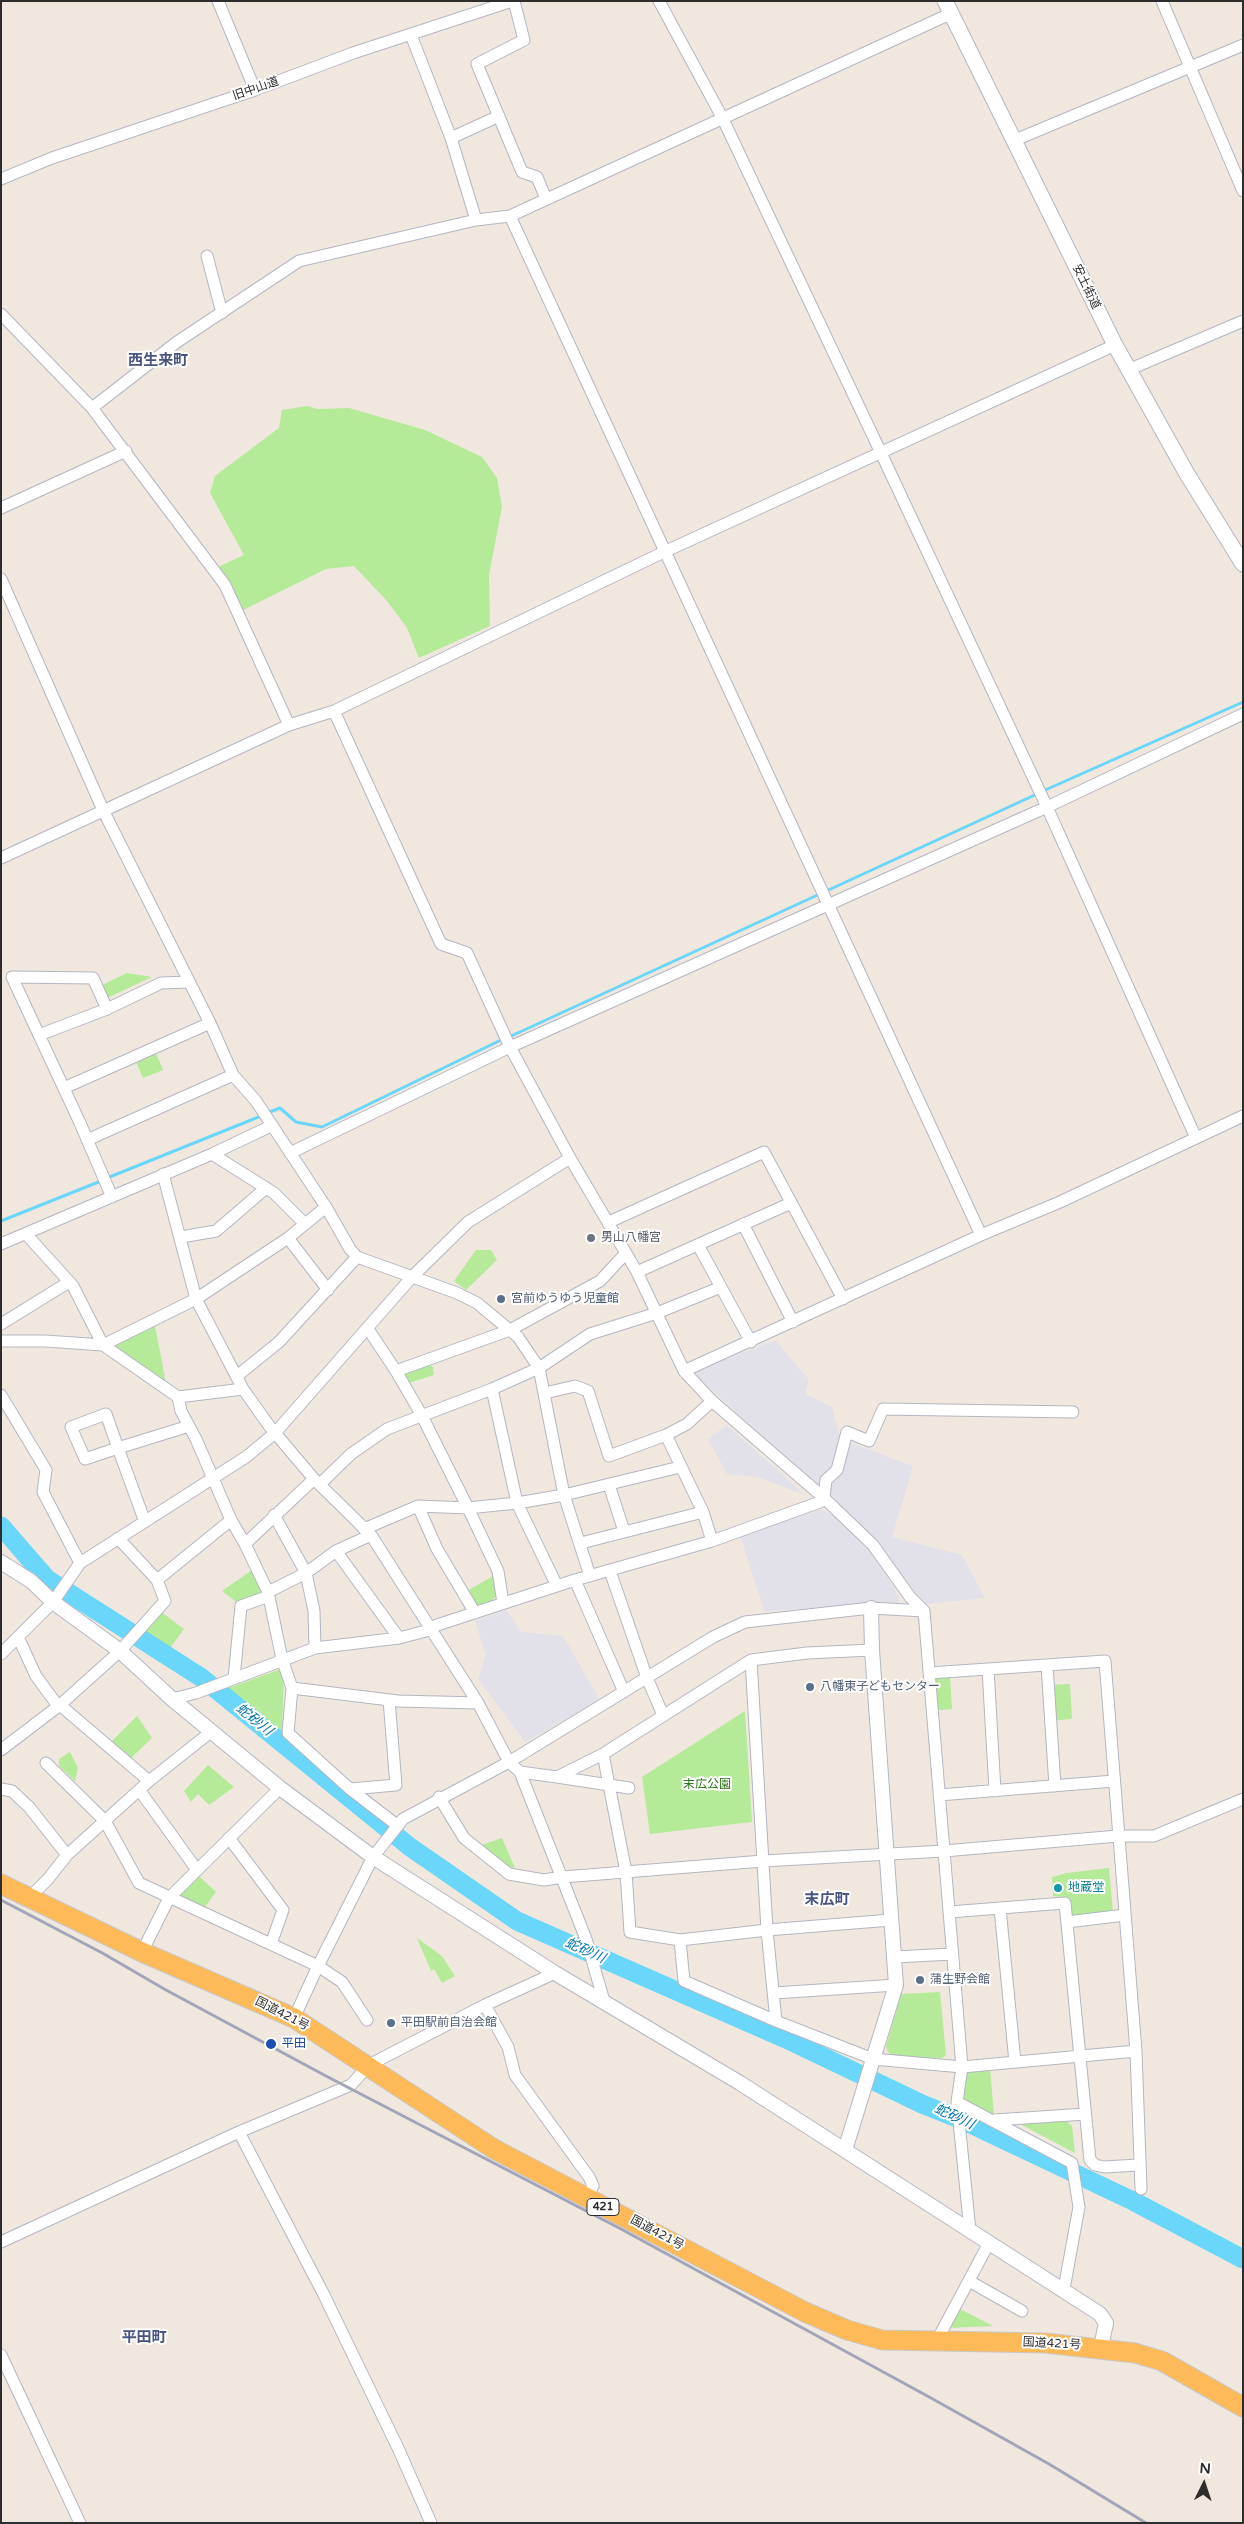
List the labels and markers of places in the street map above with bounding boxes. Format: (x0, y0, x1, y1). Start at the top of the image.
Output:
place label: 男山八幡宮 (601, 1231, 661, 1245)
marker: 男山八幡宮 (585, 1232, 597, 1244)
place label: 宮前ゆうゆう児童館 (511, 1292, 619, 1306)
marker: 宮前ゆうゆう児童館 (495, 1293, 507, 1305)
place label: 八幡東子どもセンター (820, 1680, 940, 1694)
marker: 八幡東子どもセンター (804, 1681, 816, 1693)
place label: 地蔵堂 (1068, 1881, 1104, 1895)
marker: 地蔵堂 (1052, 1882, 1064, 1894)
place label: 蒲生野会館 (930, 1973, 990, 1987)
marker: 蒲生野会館 (914, 1974, 926, 1986)
place label: 平田駅前自治会館 (401, 2016, 497, 2030)
marker: 平田駅前自治会館 (385, 2017, 397, 2029)
marker: 平田 (264, 2037, 278, 2051)
place label: 平田 (282, 2037, 306, 2051)

